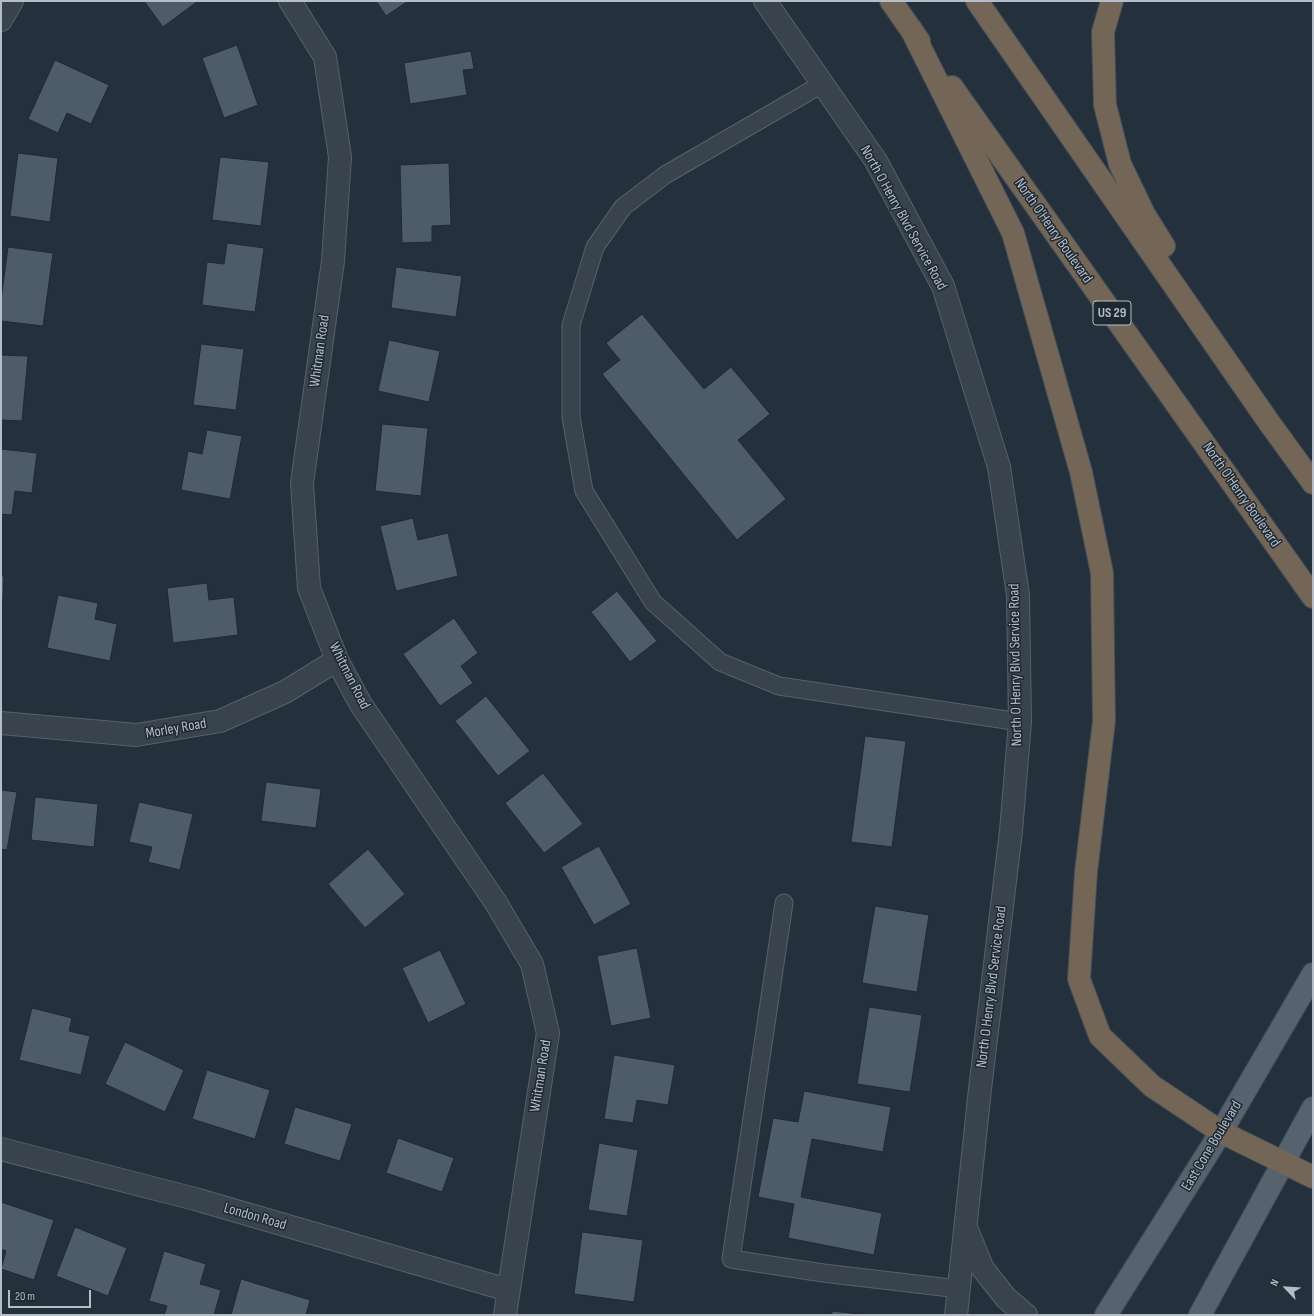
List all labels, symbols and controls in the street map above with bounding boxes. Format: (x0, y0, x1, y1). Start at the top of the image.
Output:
street label: North O Henry Blvd Service Road (856, 142, 950, 294)
street label: North O'Henry Boulevard (1010, 175, 1096, 287)
road number: US 29 (1093, 301, 1131, 325)
street label: Whitman Road (306, 314, 334, 388)
street label: North O'Henry Boulevard (1198, 439, 1284, 551)
street label: North O Henry Blvd Service Road (1006, 583, 1026, 747)
street label: Whitman Road (324, 640, 374, 712)
street label: Morley Road (144, 715, 208, 743)
street label: North O Henry Blvd Service Road (973, 905, 1011, 1069)
street label: Whitman Road (526, 1039, 556, 1113)
street label: East Cone Boulevard (1178, 1098, 1246, 1194)
street label: London Road (222, 1199, 288, 1235)
north arrow (1266, 1268, 1306, 1308)
text: N (1268, 1277, 1282, 1288)
scale bar (10, 1282, 93, 1308)
text: 20 m (15, 1289, 35, 1304)

